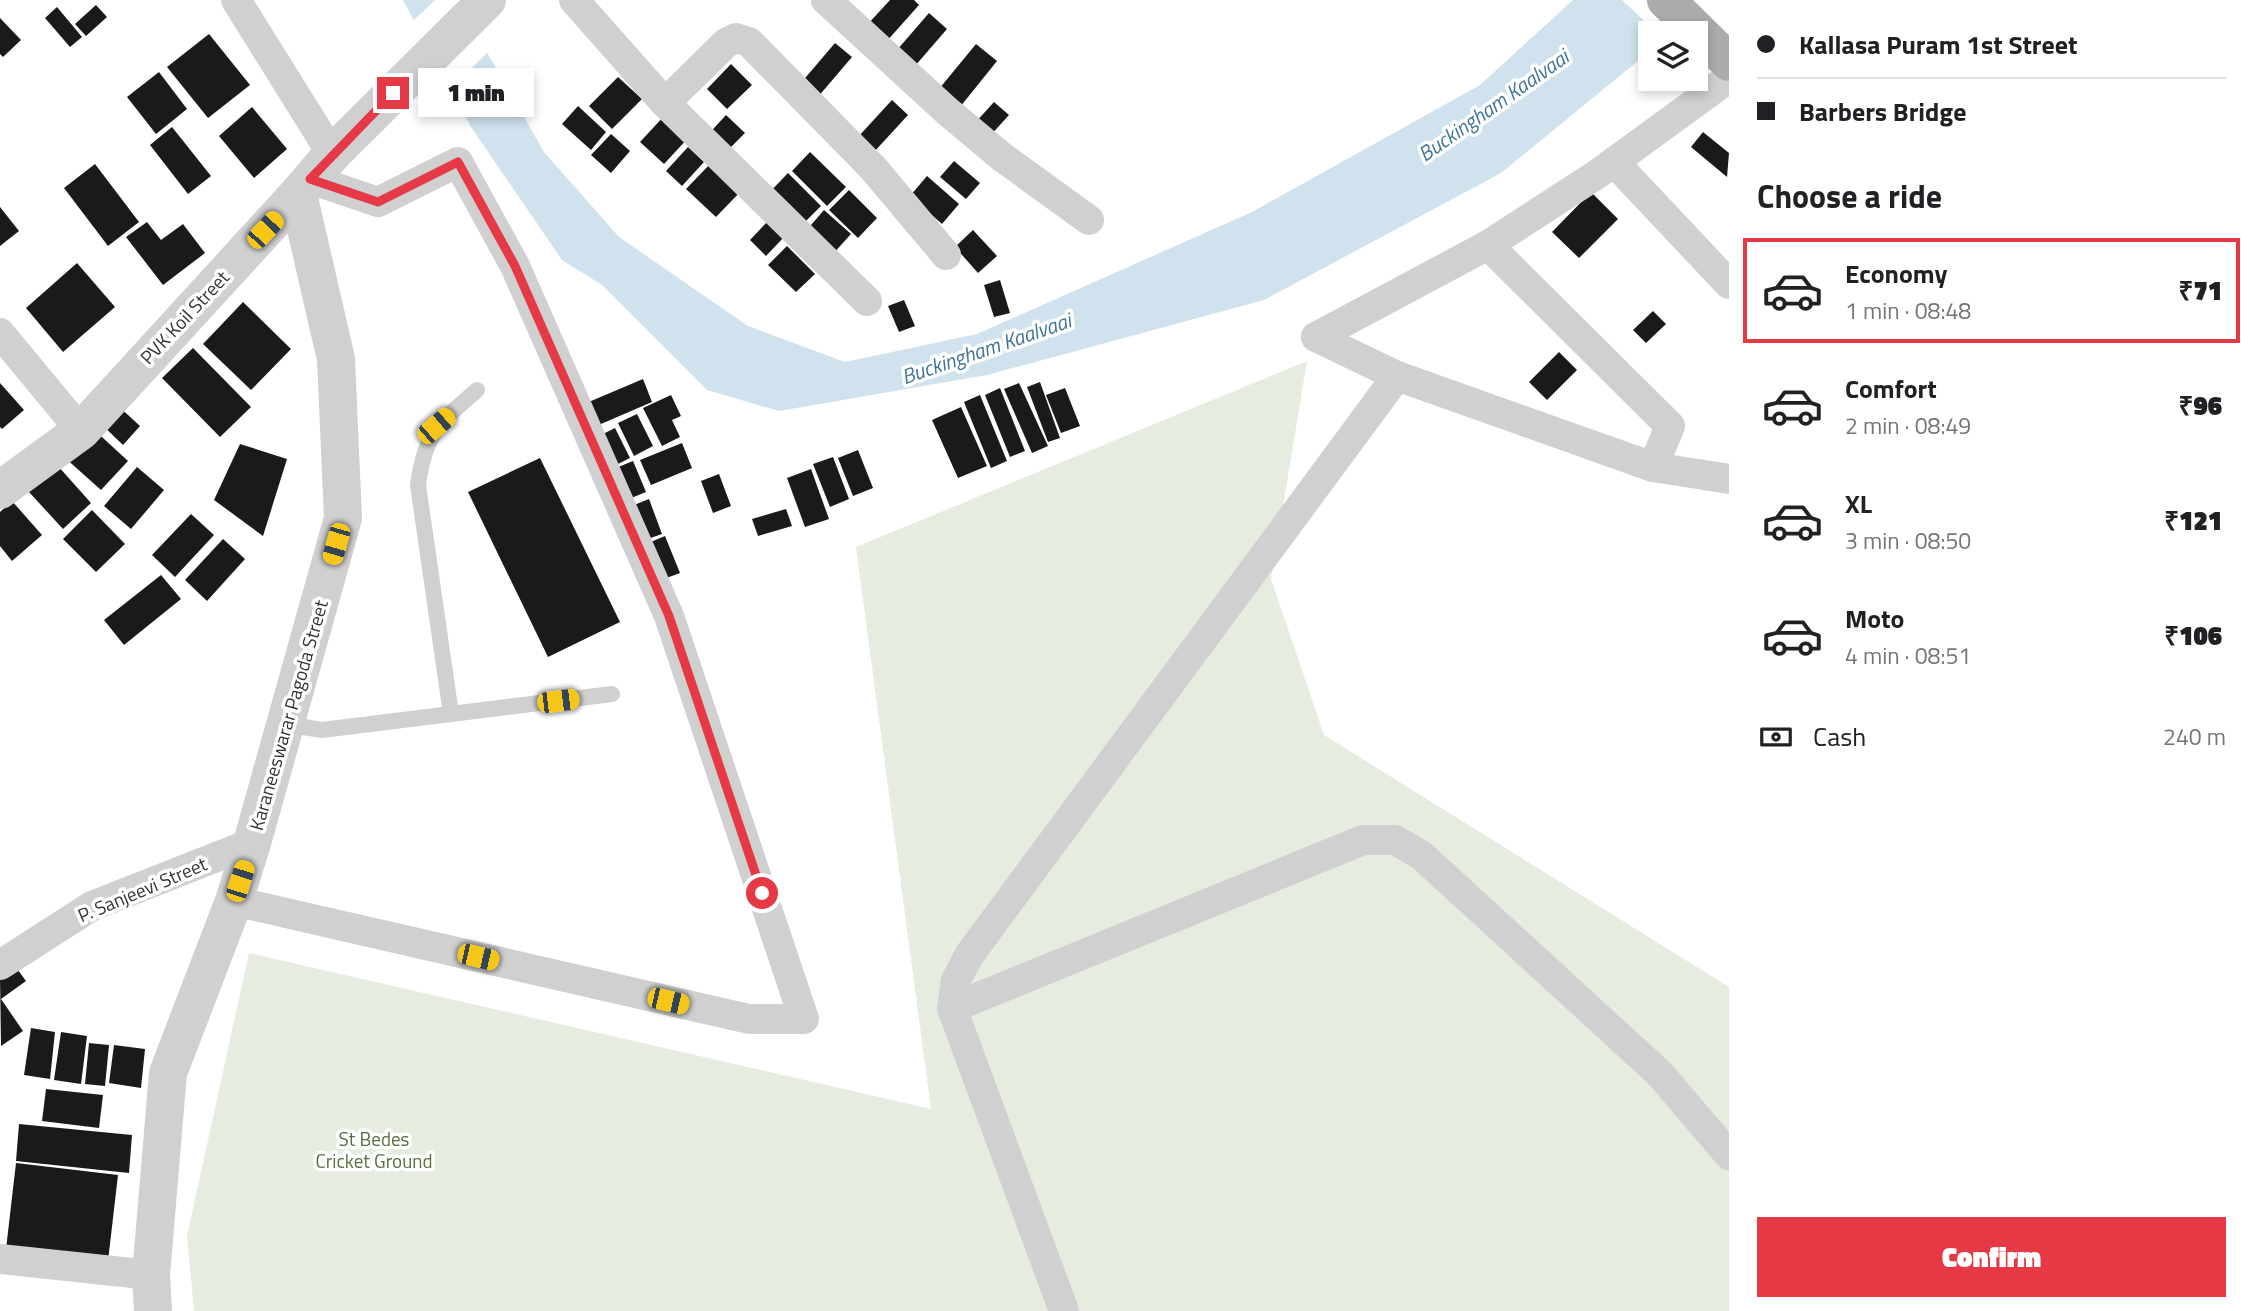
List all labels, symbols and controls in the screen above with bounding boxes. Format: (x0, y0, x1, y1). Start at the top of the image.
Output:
map controls (1638, 21, 1708, 91)
button: layers (1638, 21, 1708, 91)
text: Kallasa Puram 1st Street (1799, 25, 2078, 64)
water label: Buckingham Kaalvaai (1411, 39, 1577, 169)
callout: 1 min (418, 68, 533, 118)
text: 1 min (447, 75, 505, 110)
route end (377, 77, 409, 109)
text: Barbers Bridge (1799, 92, 1967, 131)
text: Choose a ride (1757, 172, 1942, 220)
car (243, 207, 288, 253)
text: Economy (1845, 254, 1947, 293)
icon: car (1761, 259, 1824, 322)
street label: PVK Koil Street (133, 263, 236, 371)
text: ₹71 (2179, 271, 2222, 310)
text: 1 min · 08:48 (1845, 293, 1971, 328)
water label: Buckingham Kaalvaai (897, 303, 1078, 392)
text: Comfort (1845, 369, 1937, 408)
icon: car (1761, 374, 1824, 437)
text: ₹96 (2179, 386, 2222, 425)
car (414, 404, 459, 448)
text: 2 min · 08:49 (1845, 408, 1971, 443)
text: XL (1845, 484, 1872, 523)
icon: car (1761, 489, 1824, 552)
text: ₹121 (2164, 501, 2222, 540)
car (321, 521, 352, 567)
text: 3 min · 08:50 (1845, 523, 1971, 558)
street label: Karaneeswarar Pagoda Street (241, 596, 335, 834)
text: Moto (1845, 599, 1904, 638)
icon: car (1761, 604, 1824, 667)
text: ₹106 (2164, 616, 2222, 655)
text: 4 min · 08:51 (1845, 638, 1971, 673)
car (536, 688, 581, 714)
text: Cash (1813, 717, 1866, 756)
icon: cash (1757, 718, 1795, 756)
text: 240 m (2163, 719, 2226, 754)
street label: P. Sanjeevi Street (73, 849, 211, 929)
car (224, 858, 257, 904)
route start (746, 877, 778, 909)
car (456, 942, 501, 972)
car (646, 986, 691, 1016)
park label: St Bedes Cricket Ground (316, 1124, 432, 1175)
button: Confirm (1757, 1217, 2226, 1297)

